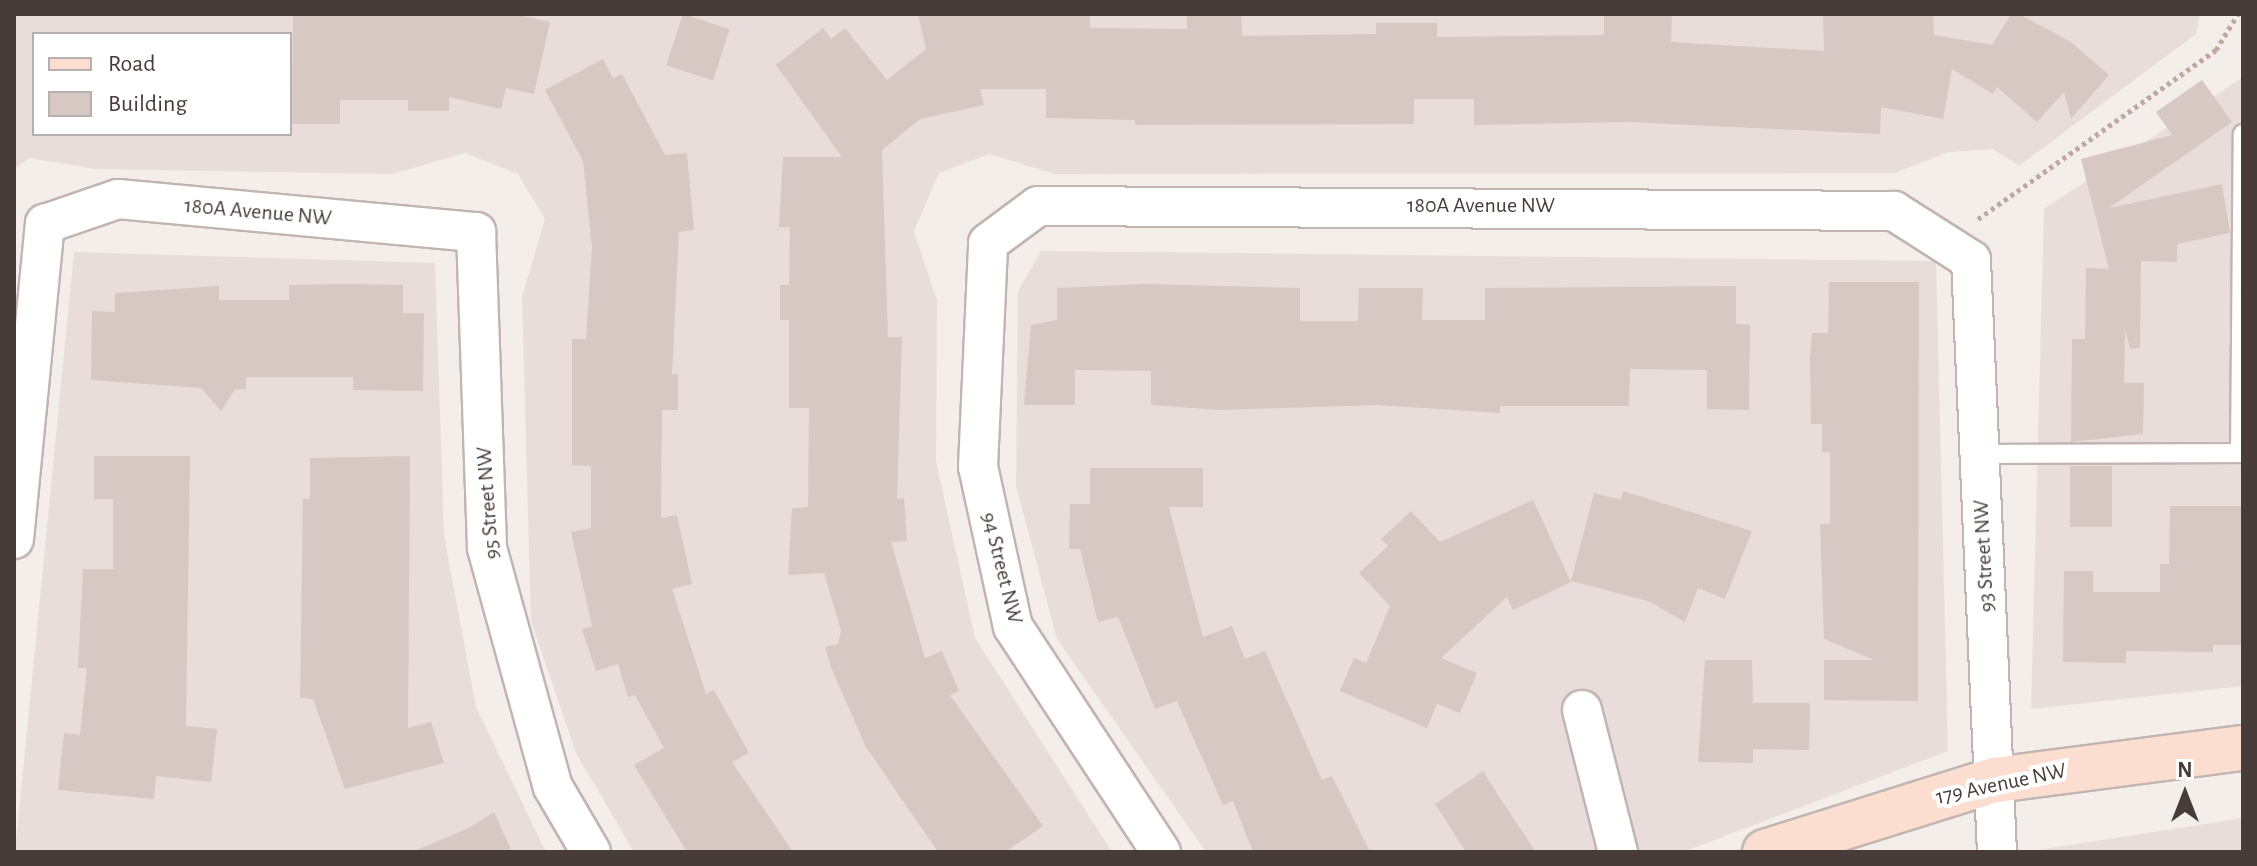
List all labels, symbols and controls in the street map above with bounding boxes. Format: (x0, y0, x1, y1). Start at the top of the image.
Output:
legend (32, 32, 292, 136)
text: Road (108, 52, 156, 76)
text: Building (108, 92, 187, 116)
street label: 180A Avenue NW (183, 192, 333, 232)
street label: 180A Avenue NW (1407, 193, 1555, 219)
street label: 95 Street NW (471, 446, 505, 560)
street label: 93 Street NW (1968, 499, 2000, 613)
street label: 94 Street NW (975, 509, 1029, 627)
north arrow (2145, 754, 2225, 834)
street label: 179 Avenue NW (1933, 757, 2069, 811)
text: N (2177, 759, 2193, 781)

